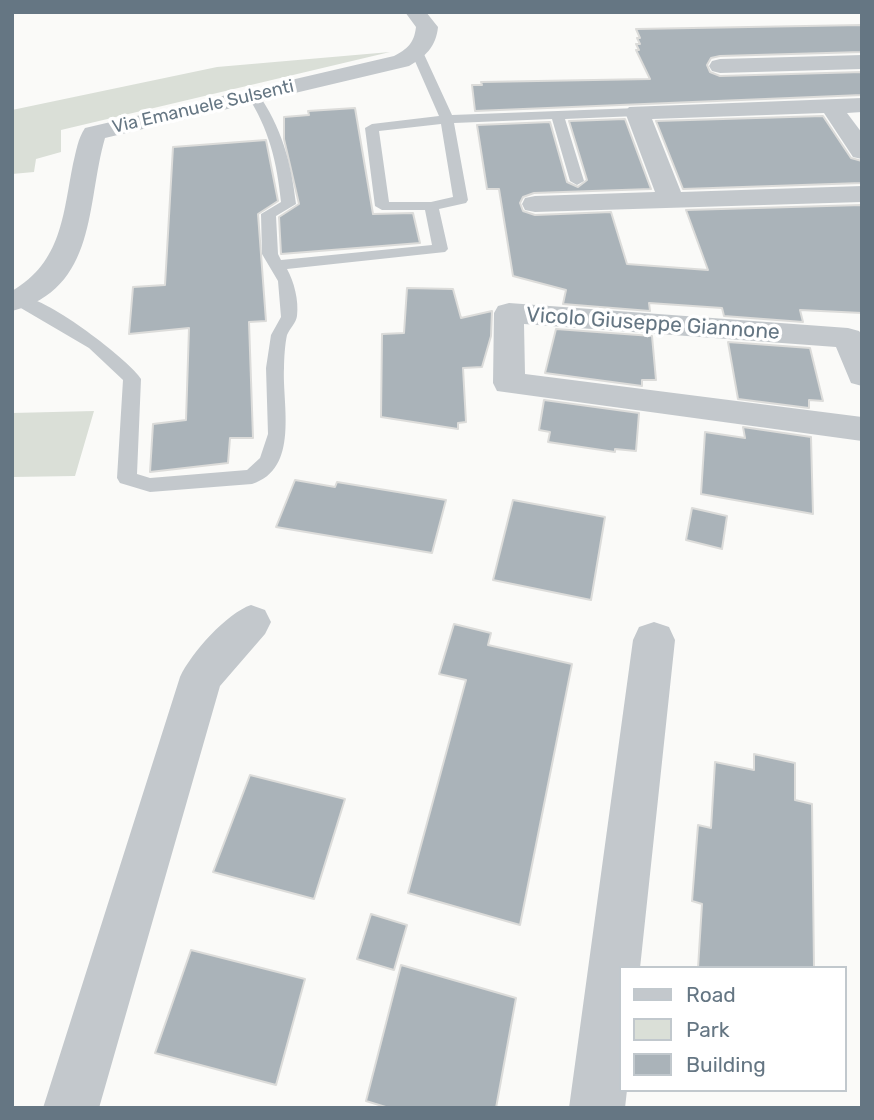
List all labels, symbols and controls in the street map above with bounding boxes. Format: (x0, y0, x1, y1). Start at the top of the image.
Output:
street label: Via Emanuele Sulsenti (110, 76, 296, 138)
street label: Vicolo Giuseppe Giannone (525, 303, 781, 345)
legend (618, 966, 846, 1092)
text: Road (686, 982, 736, 1007)
text: Park (686, 1017, 730, 1042)
text: Building (686, 1052, 766, 1077)

